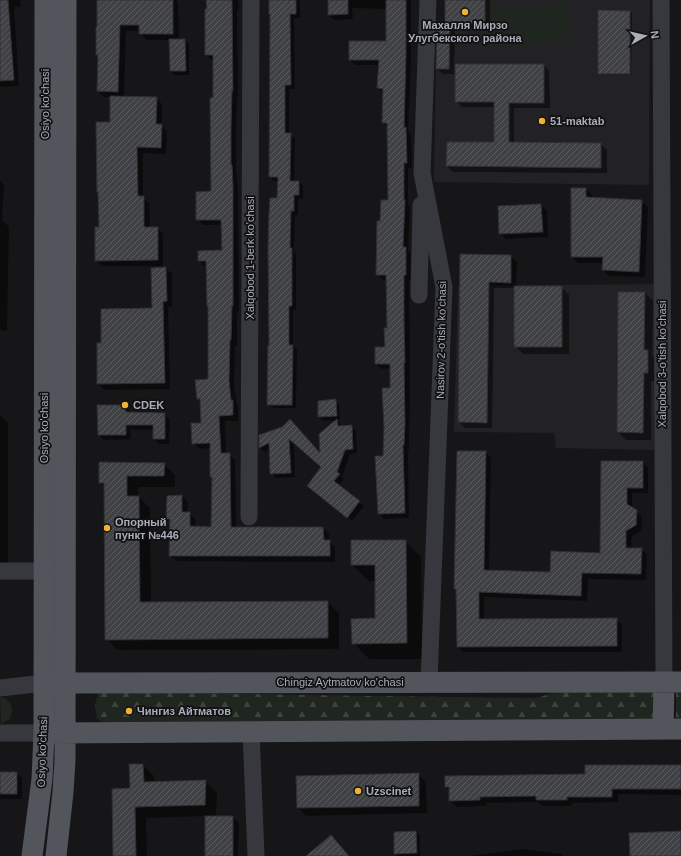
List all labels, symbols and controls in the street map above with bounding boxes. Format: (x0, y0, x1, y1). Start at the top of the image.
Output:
marker: Махалля Мирзо Улугбекского района (460, 7, 470, 17)
north arrow (625, 16, 665, 56)
place label: Махалля Мирзо Улугбекского района (408, 19, 523, 44)
text: N (648, 30, 661, 39)
street label: Osiyo ko'chasi (39, 69, 51, 139)
place label: 51-maktab (550, 115, 605, 127)
marker: 51-maktab (537, 116, 547, 126)
street label: Xalqobod 1-berk ko'chasi (244, 196, 256, 320)
street label: Nasirov 2-o'tish ko'chasi (434, 281, 448, 399)
street label: Xalqobod 3-o'tish ko'chasi (656, 300, 668, 428)
street label: Osiyo ko'chasi (38, 393, 50, 463)
place label: CDEK (133, 399, 164, 411)
marker: CDEK (120, 400, 130, 410)
place label: Опорный пункт №446 (115, 516, 179, 541)
marker: Опорный пункт №446 (102, 523, 112, 533)
street label: Chingiz Aytmatov ko'chasi (276, 676, 404, 688)
place label: Чингиз Айтматов (137, 705, 231, 717)
marker: Чингиз Айтматов (124, 706, 134, 716)
street label: Osiyo ko'chasi (35, 717, 49, 787)
place label: Uzscinet (366, 785, 412, 797)
marker: Uzscinet (353, 786, 363, 796)

